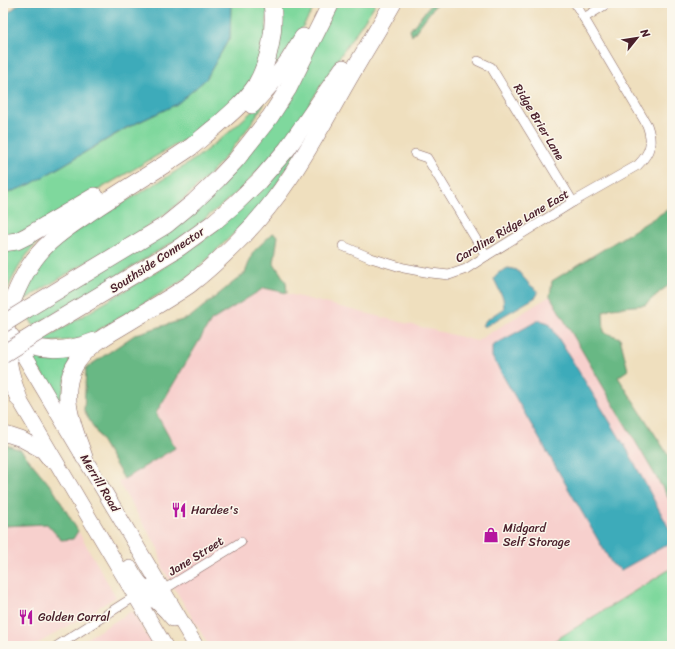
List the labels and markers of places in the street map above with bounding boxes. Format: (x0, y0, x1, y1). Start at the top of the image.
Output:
place label: Hardee's (191, 499, 238, 521)
restaurant icon: Hardee's (170, 501, 188, 519)
place label: Midgard Self Storage (503, 517, 570, 553)
shop icon: Midgard Self Storage (482, 526, 500, 544)
place label: Golden Corral (38, 606, 110, 628)
restaurant icon: Golden Corral (17, 608, 35, 626)

